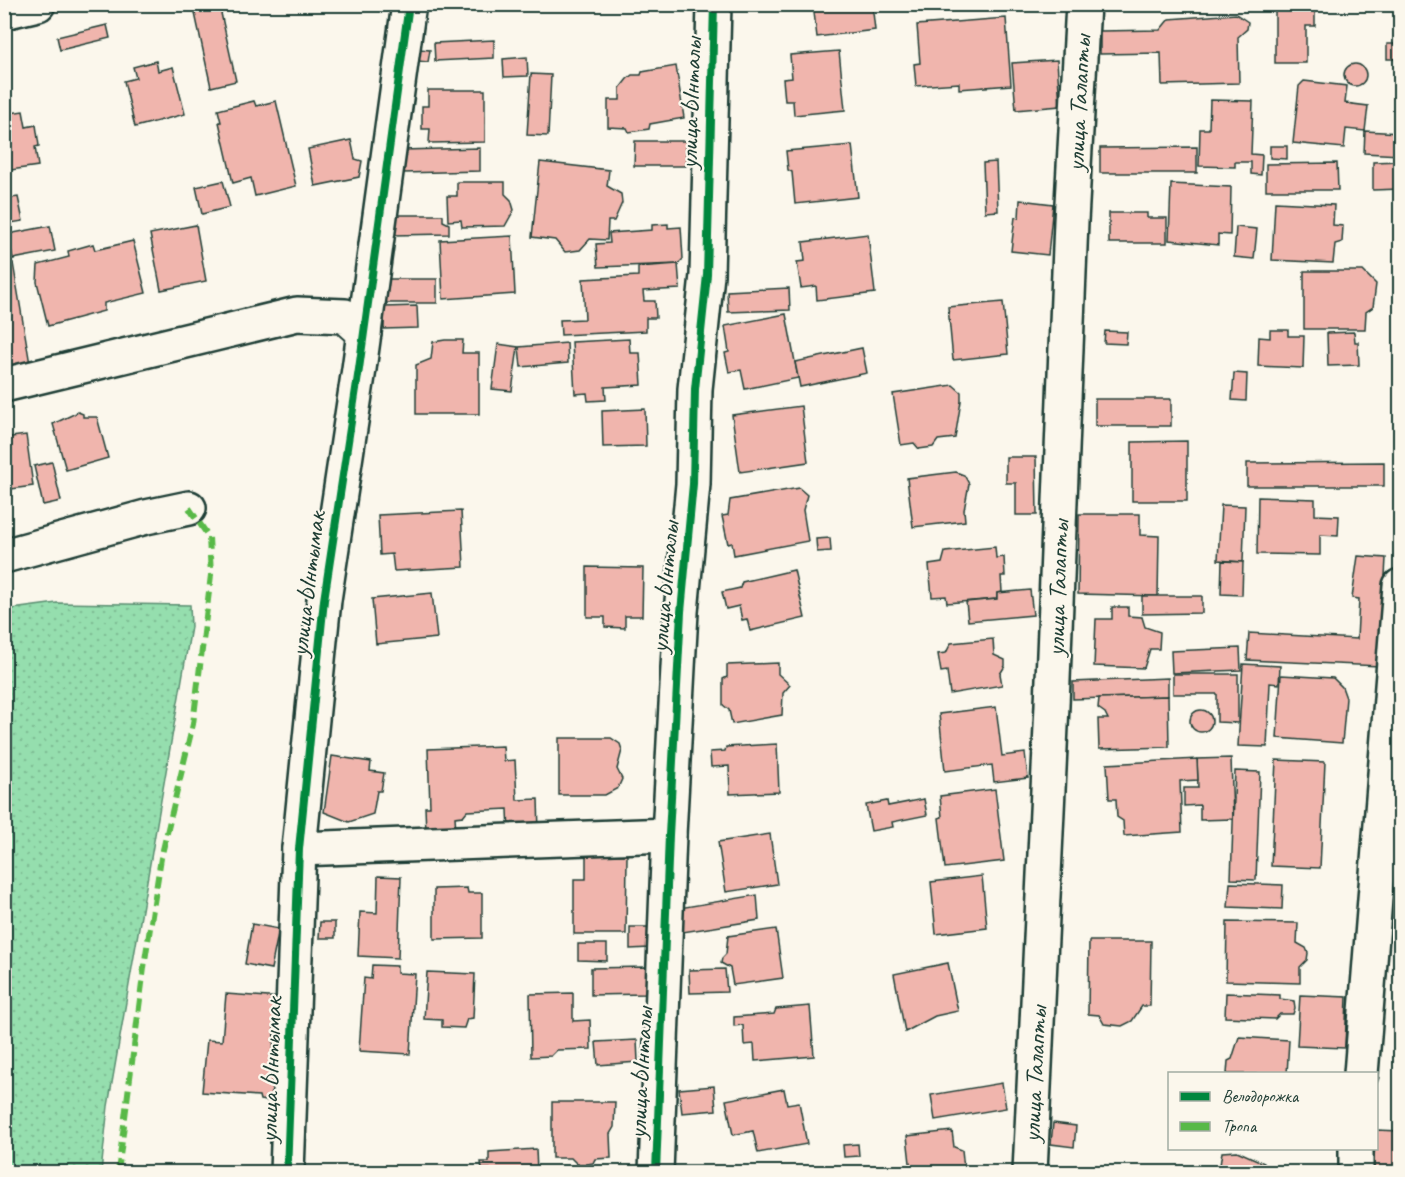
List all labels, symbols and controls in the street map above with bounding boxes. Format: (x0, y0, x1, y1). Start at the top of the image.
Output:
street label: улица Талапты (1058, 32, 1099, 174)
street label: улица Ынталы (672, 34, 709, 171)
street label: улица Ынтымак (282, 507, 333, 660)
street label: улица Талапты (1039, 517, 1076, 659)
street label: улица Ынталы (642, 518, 687, 656)
street label: улица Ынтымак (251, 994, 290, 1145)
street label: улица Талапты (1014, 1003, 1055, 1145)
street label: улица Ынталы (620, 1004, 661, 1142)
legend (1168, 1072, 1378, 1150)
text: Велодорожка (1222, 1085, 1300, 1107)
text: Тропа (1222, 1115, 1258, 1137)

